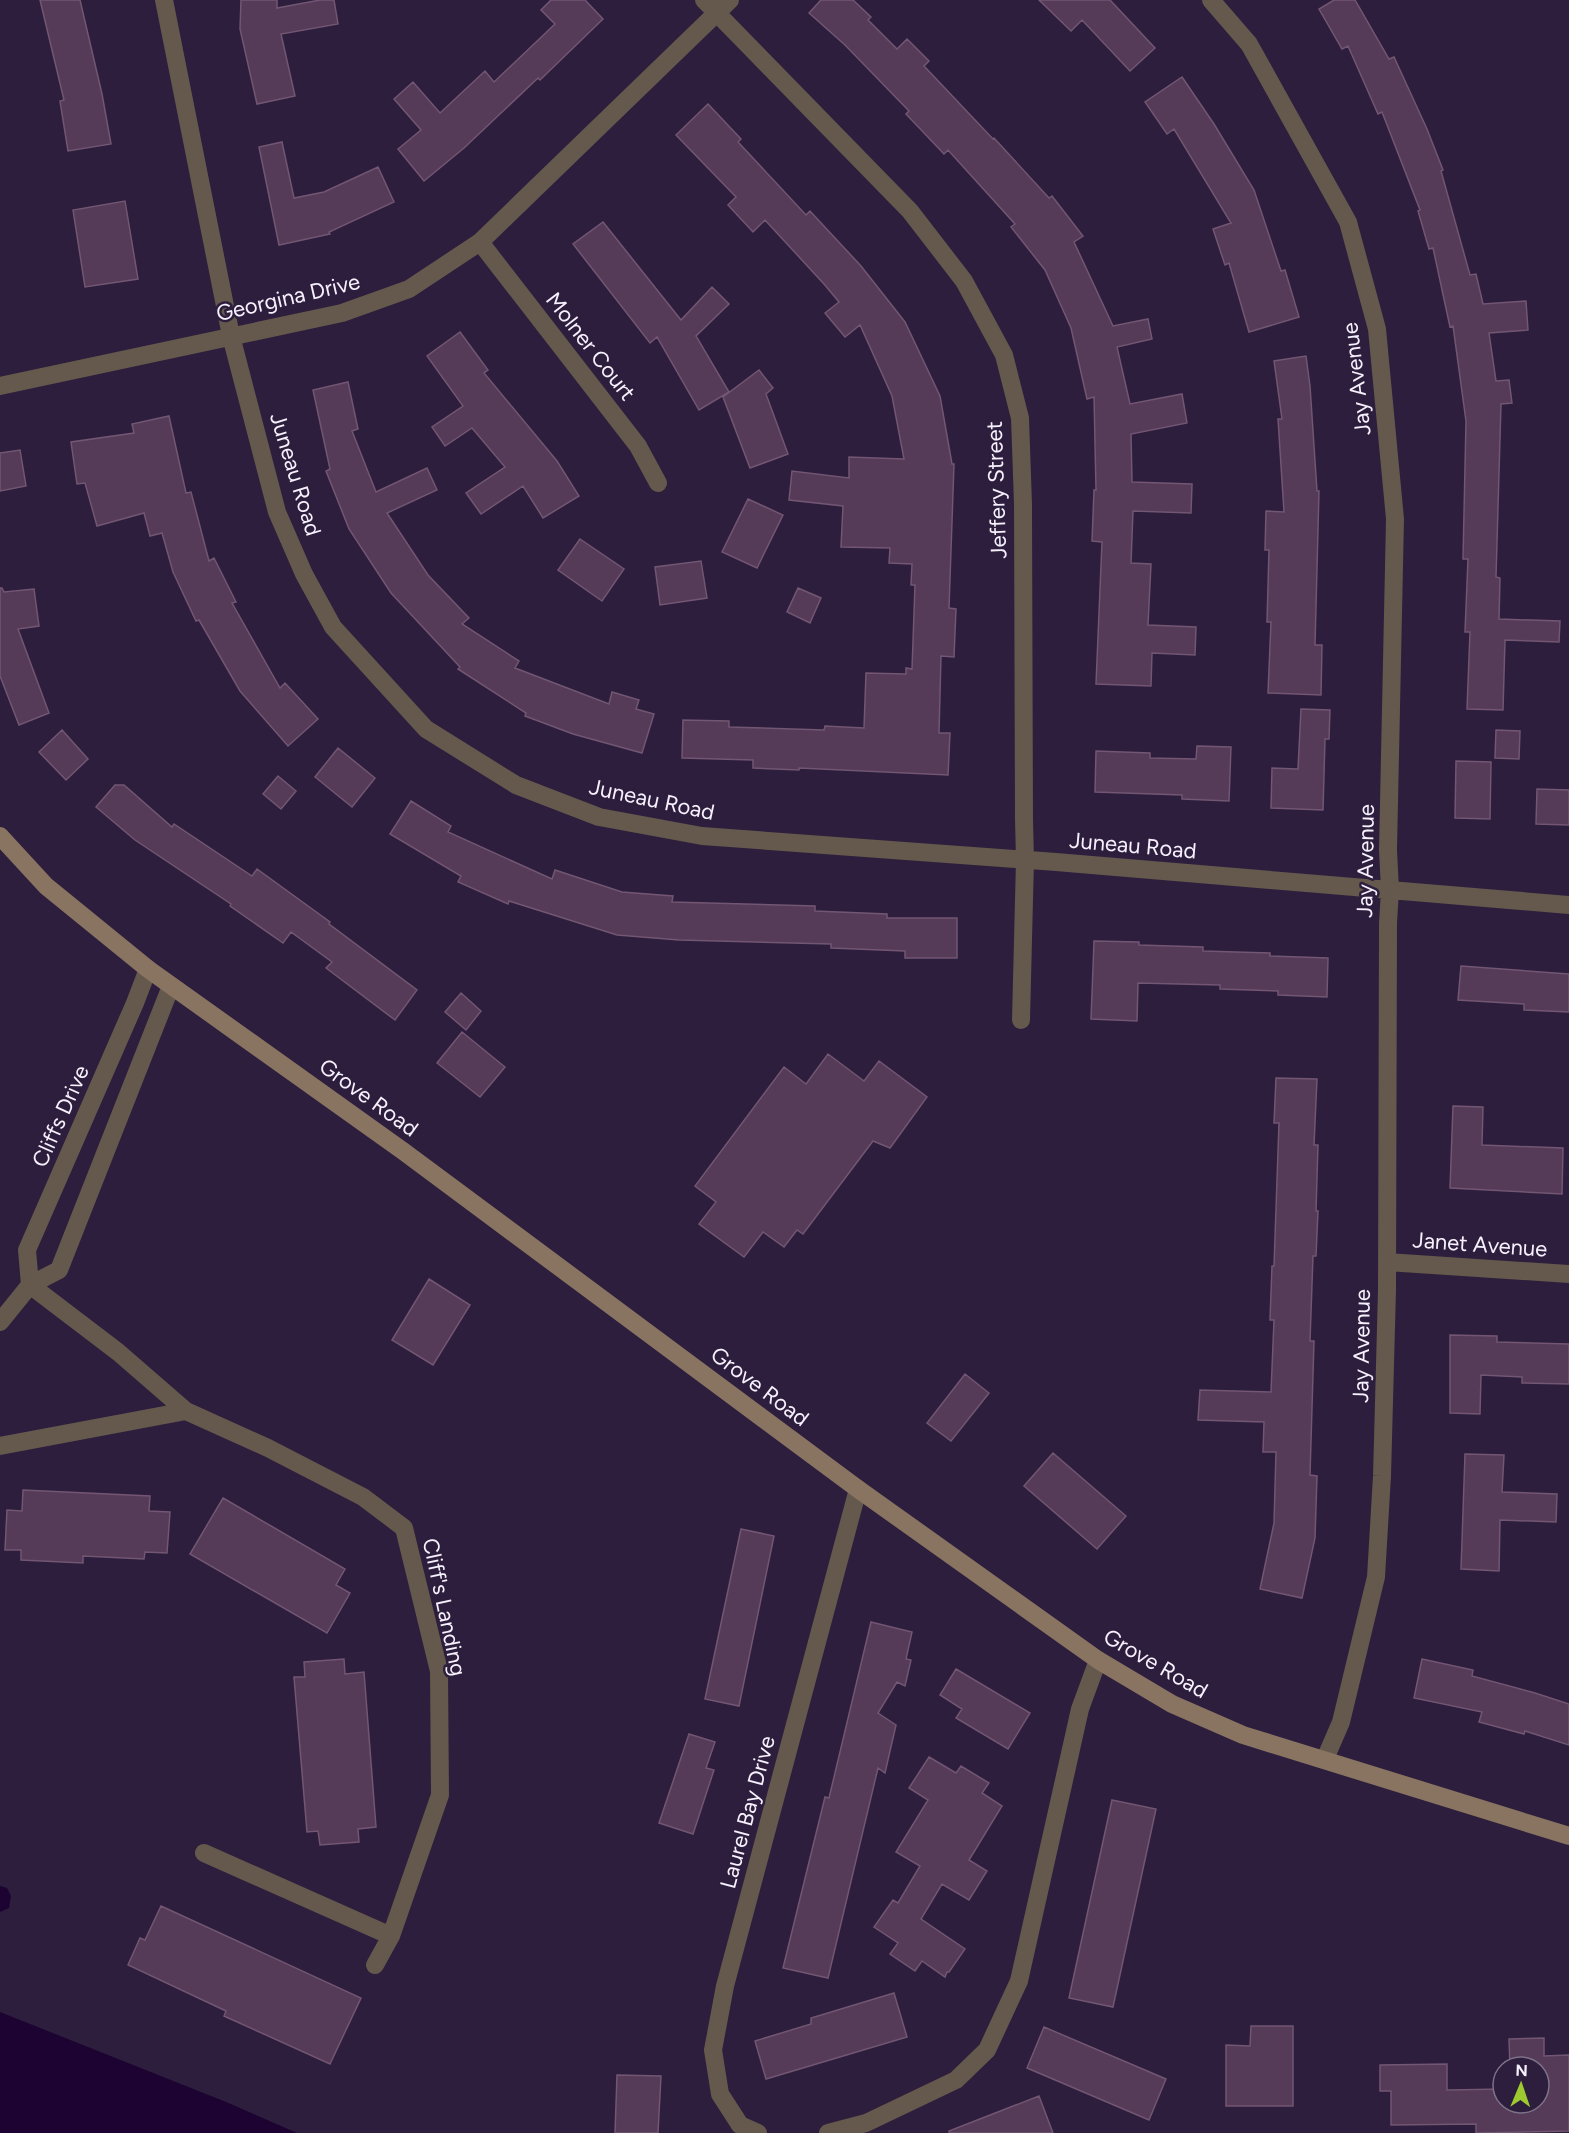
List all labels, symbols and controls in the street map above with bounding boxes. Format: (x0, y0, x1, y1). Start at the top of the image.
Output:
street label: Georgina Drive (214, 268, 363, 327)
street label: Molner Court (540, 287, 641, 406)
street label: Jay Avenue (1336, 321, 1377, 437)
street label: Juneau Road (264, 409, 327, 539)
street label: Jeffery Street (981, 421, 1012, 559)
street label: Juneau Road (587, 773, 717, 826)
street label: Jay Avenue (1351, 804, 1380, 918)
street label: Juneau Road (1068, 826, 1198, 865)
street label: Grove Road (314, 1052, 424, 1142)
street label: Cliffs Drive (26, 1061, 95, 1171)
street label: Janet Avenue (1412, 1226, 1548, 1263)
street label: Jay Avenue (1347, 1289, 1376, 1403)
street label: Grove Road (705, 1341, 814, 1432)
street label: Cliff's Landing (417, 1536, 472, 1679)
street label: Grove Road (1099, 1623, 1213, 1704)
street label: Laurel Bay Drive (714, 1733, 781, 1891)
north arrow (1491, 2055, 1551, 2115)
text: N (1515, 2061, 1528, 2080)

